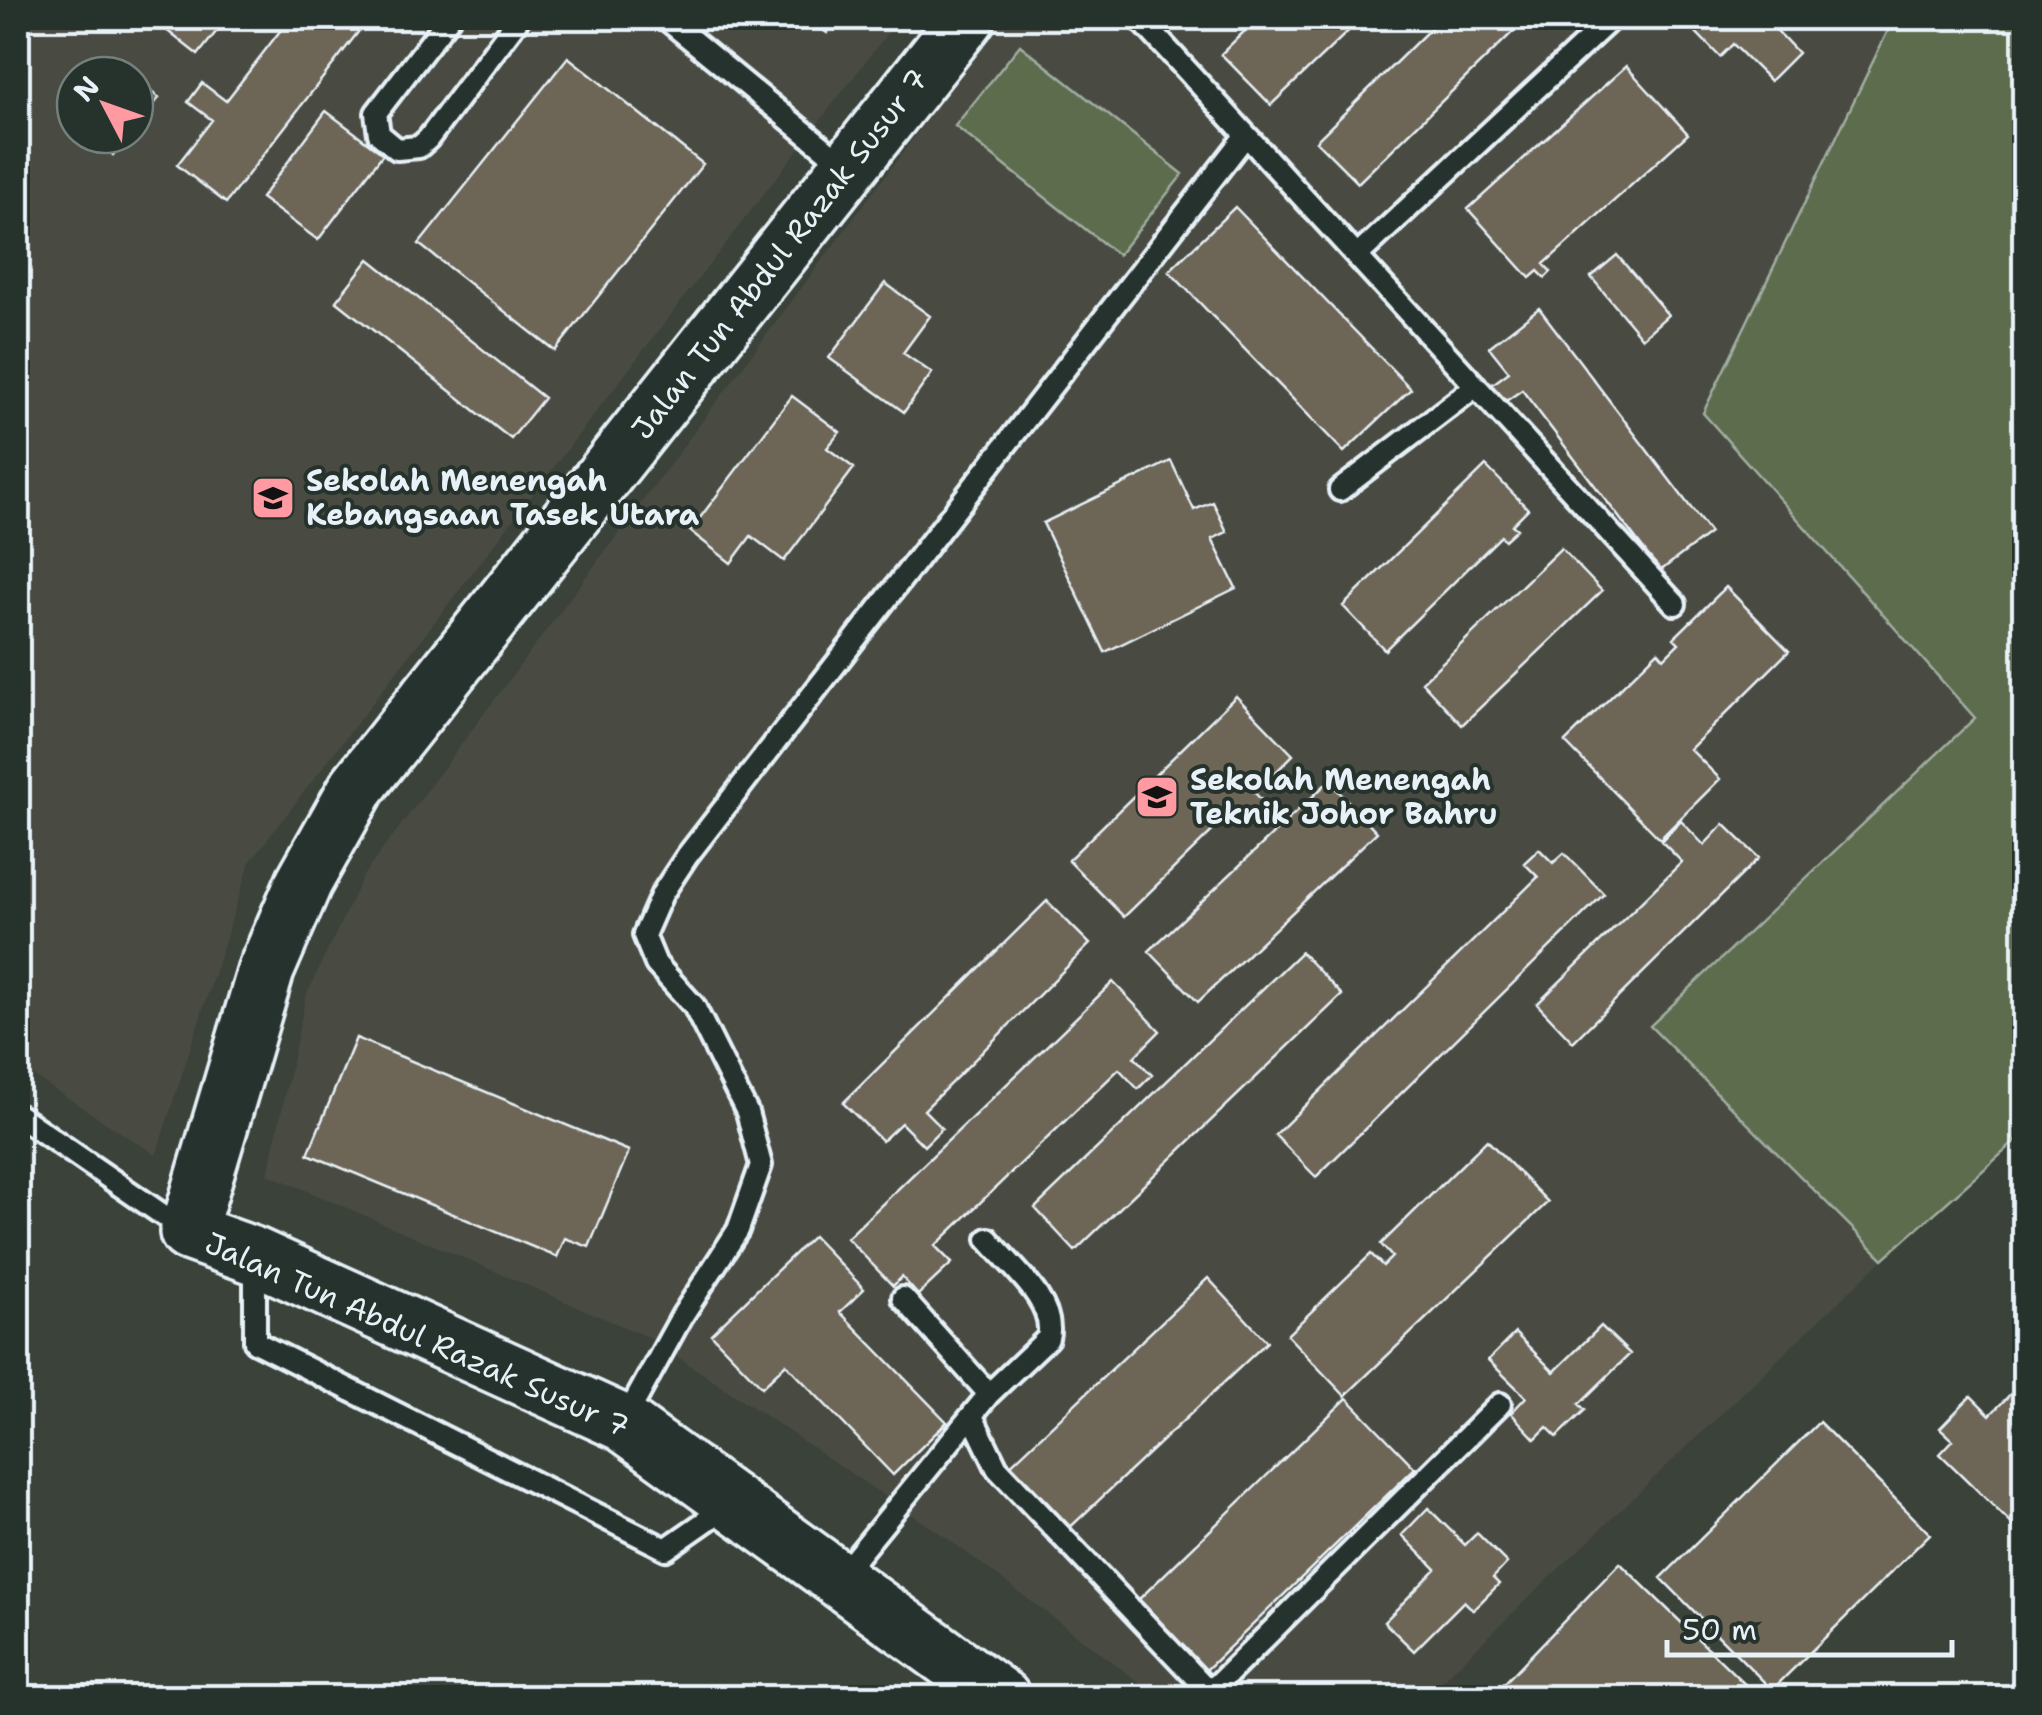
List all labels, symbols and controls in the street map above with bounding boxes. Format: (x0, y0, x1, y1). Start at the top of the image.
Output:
north arrow (55, 55, 155, 155)
street label: Jalan Tun Abdul Razak Susur 7 (622, 60, 937, 448)
text: N (65, 68, 108, 109)
place label: Sekolah Menengah Kebangsaan Tasek Utara (306, 460, 700, 535)
school or university icon: Sekolah Menengah Kebangsaan Tasek Utara (250, 475, 296, 521)
place label: Sekolah Menengah Teknik Johor Bahru (1190, 759, 1498, 834)
school or university icon: Sekolah Menengah Teknik Johor Bahru (1134, 774, 1180, 820)
street label: Jalan Tun Abdul Razak Susur 7 (199, 1222, 636, 1447)
scale bar (1667, 1595, 1952, 1657)
text: 50 m (1682, 1609, 1757, 1650)

